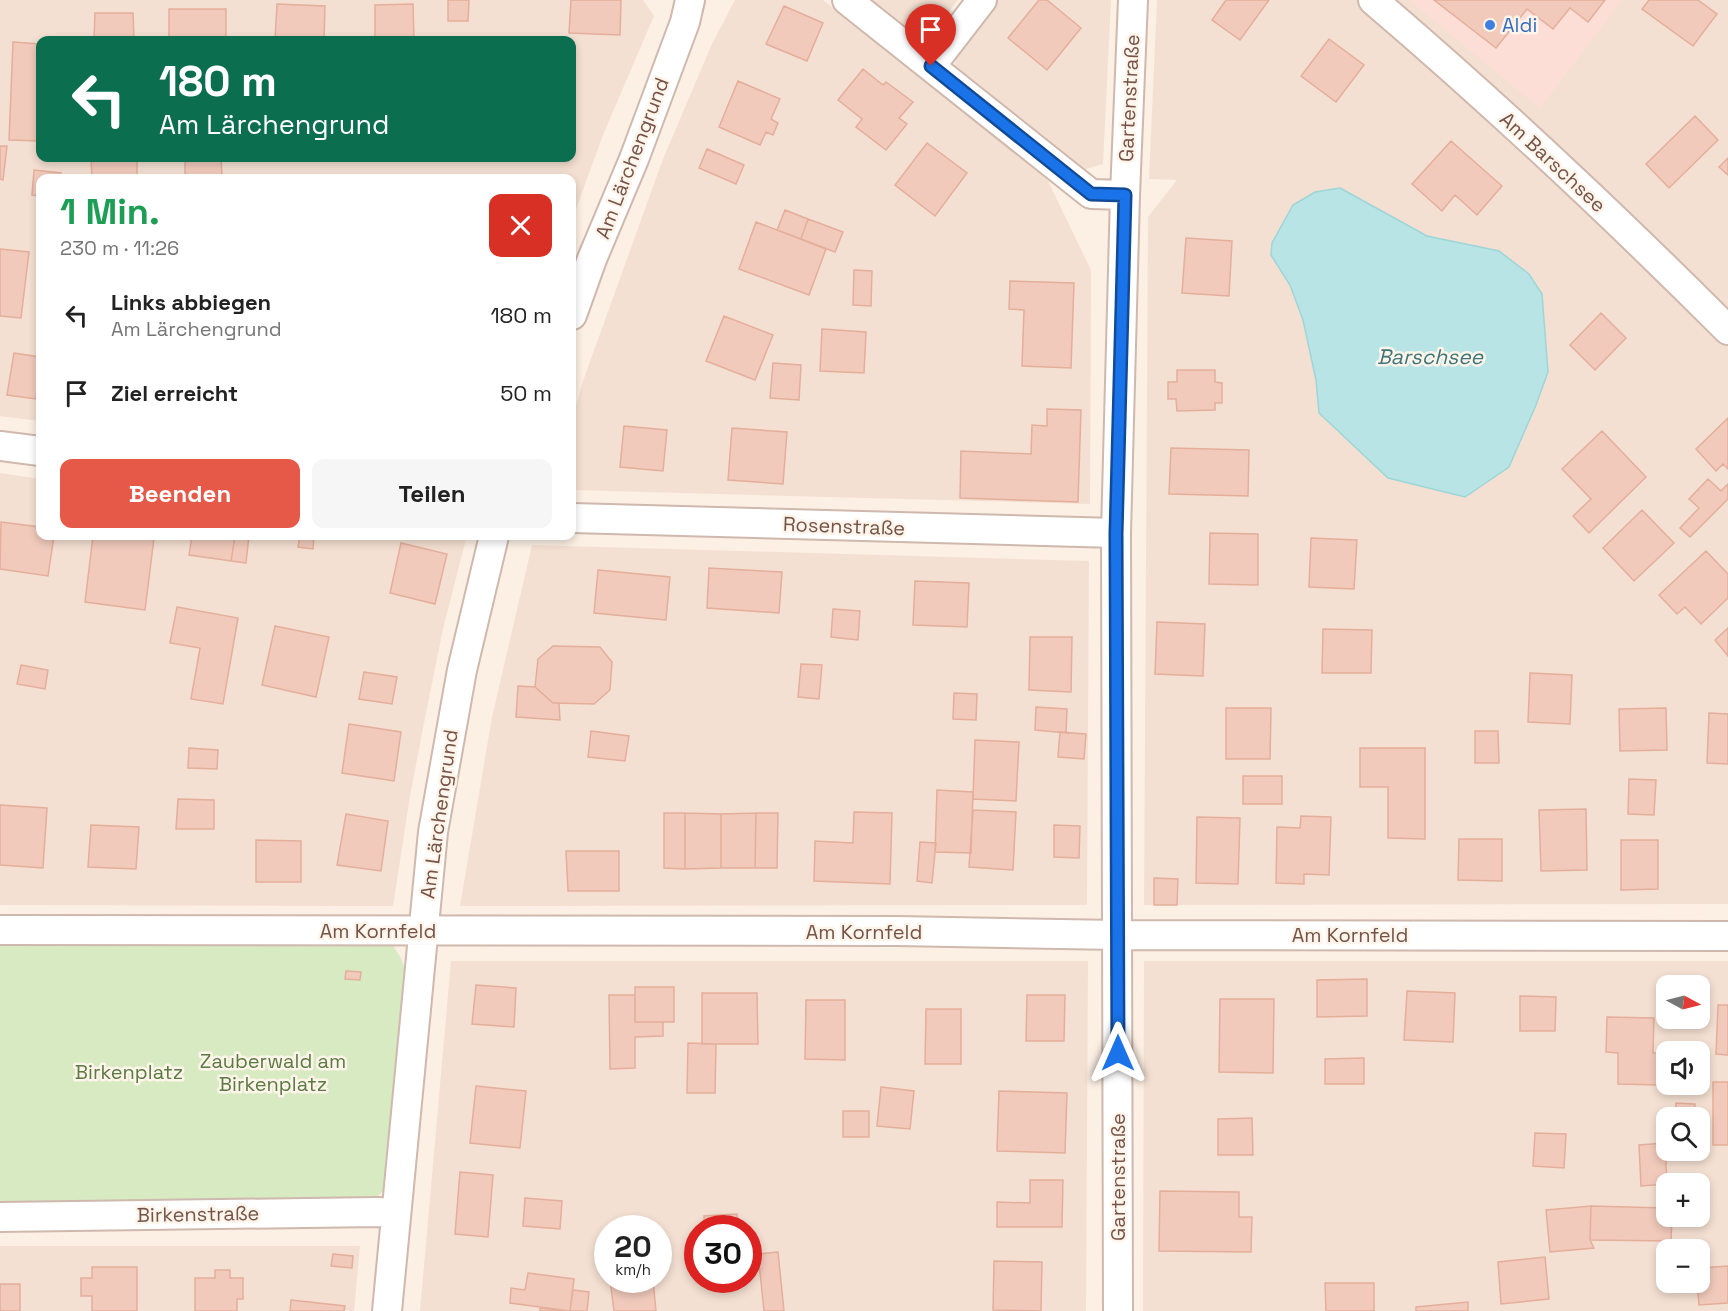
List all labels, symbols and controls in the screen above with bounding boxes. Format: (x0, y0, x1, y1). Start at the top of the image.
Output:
pin (905, 4, 956, 66)
place label: Aldi (1502, 12, 1537, 38)
icon: arrive (914, 13, 947, 46)
marker: Aldi (1483, 18, 1497, 32)
street label: Gartenstraße (1113, 34, 1145, 162)
text: 180 m (159, 55, 277, 108)
icon: left (60, 60, 138, 138)
street label: Am Lärchengrund (589, 74, 675, 242)
street label: Am Barschsee (1494, 106, 1612, 218)
text: Am Lärchengrund (159, 107, 389, 142)
text: 1 Min. (60, 189, 160, 235)
button: close (489, 194, 552, 257)
text: 230 m · 11:26 (60, 235, 179, 261)
text: Links abbiegen (111, 288, 271, 316)
icon: left (60, 299, 93, 332)
text: 180 m (490, 301, 552, 329)
text: Am Lärchengrund (111, 316, 282, 342)
water label: Barschsee (1377, 343, 1485, 370)
icon: arrive (60, 377, 93, 410)
text: Ziel erreicht (111, 379, 238, 407)
text: 50 m (500, 379, 552, 407)
button: Beenden (60, 459, 300, 528)
button: Teilen (312, 459, 552, 528)
street label: Rosenstraße (782, 511, 906, 541)
street label: Am Lärchengrund (414, 728, 464, 900)
street label: Am Kornfeld (320, 918, 436, 944)
street label: Am Kornfeld (806, 919, 922, 945)
street label: Am Kornfeld (1292, 922, 1408, 948)
north arrow (1656, 975, 1710, 1029)
map controls (1656, 975, 1710, 1293)
position arrow (1086, 1021, 1150, 1085)
button: sound (1656, 1041, 1710, 1095)
park label: Zauberwald am Birkenplatz (200, 1048, 346, 1097)
park label: Birkenplatz (75, 1059, 183, 1085)
button: search (1656, 1107, 1710, 1161)
street label: Gartenstraße (1105, 1113, 1131, 1241)
button: + (1656, 1173, 1710, 1227)
street label: Birkenstraße (136, 1200, 260, 1228)
speed limit sign: 30 (684, 1215, 762, 1293)
text: 20 (614, 1227, 652, 1266)
button: − (1656, 1239, 1710, 1293)
text: km/h (615, 1260, 651, 1279)

